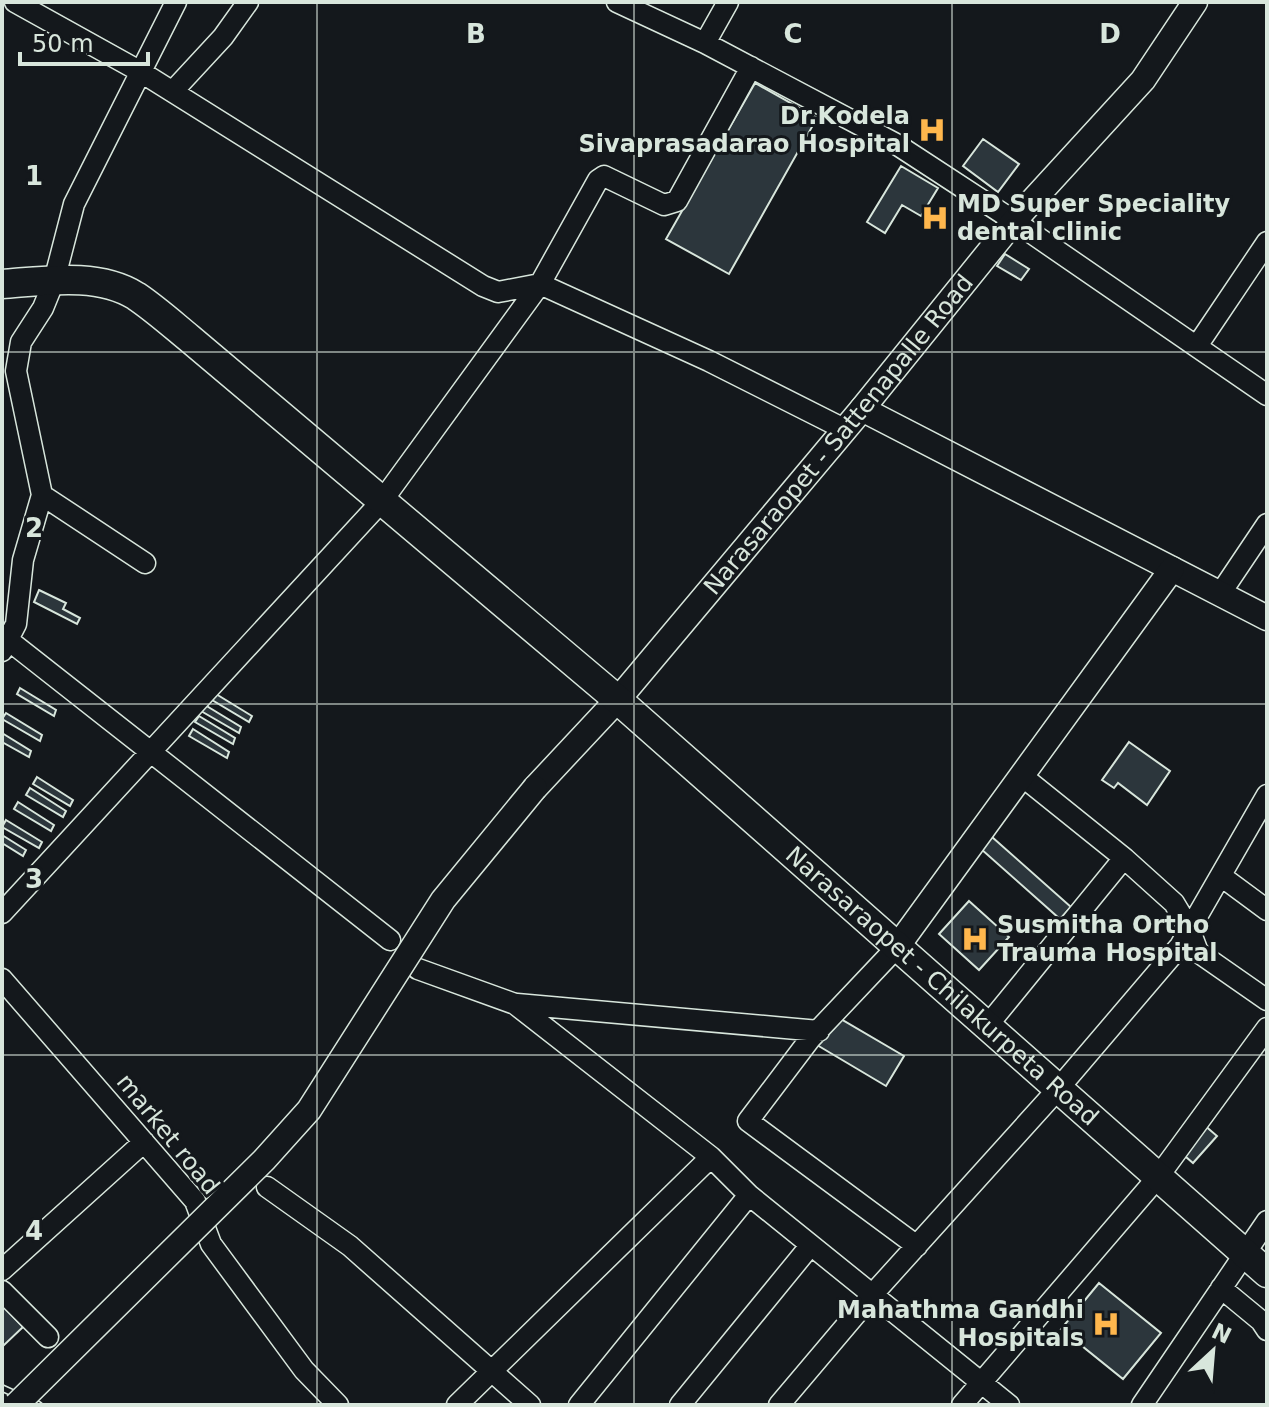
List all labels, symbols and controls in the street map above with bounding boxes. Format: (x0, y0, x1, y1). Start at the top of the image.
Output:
scale bar (20, 16, 148, 66)
text: B (466, 19, 486, 49)
text: C (783, 19, 803, 49)
text: D (1099, 19, 1121, 49)
text: 50 m (32, 30, 94, 58)
place label: Dr.Kodela Sivaprasadarao Hospital (579, 102, 910, 158)
hospital icon: Dr.Kodela Sivaprasadarao Hospital (917, 115, 947, 145)
text: 1 (25, 161, 43, 191)
place label: MD Super Speciality dental clinic (957, 190, 1230, 246)
hospital icon: MD Super Speciality dental clinic (920, 203, 950, 233)
street label: Narasaraopet - Sattenapalle Road (698, 269, 979, 600)
text: 2 (25, 513, 43, 543)
street label: Narasaraopet - Chilakurpeta Road (780, 841, 1104, 1131)
text: 3 (25, 864, 43, 894)
place label: Susmitha Ortho Trauma Hospital (997, 911, 1218, 967)
hospital icon: Susmitha Ortho Trauma Hospital (960, 924, 990, 954)
street label: market road (111, 1068, 225, 1200)
text: 4 (25, 1216, 43, 1246)
place label: Mahathma Gandhi Hospitals (837, 1296, 1084, 1352)
hospital icon: Mahathma Gandhi Hospitals (1091, 1309, 1121, 1339)
north arrow (1173, 1311, 1253, 1391)
text: N (1208, 1318, 1235, 1349)

